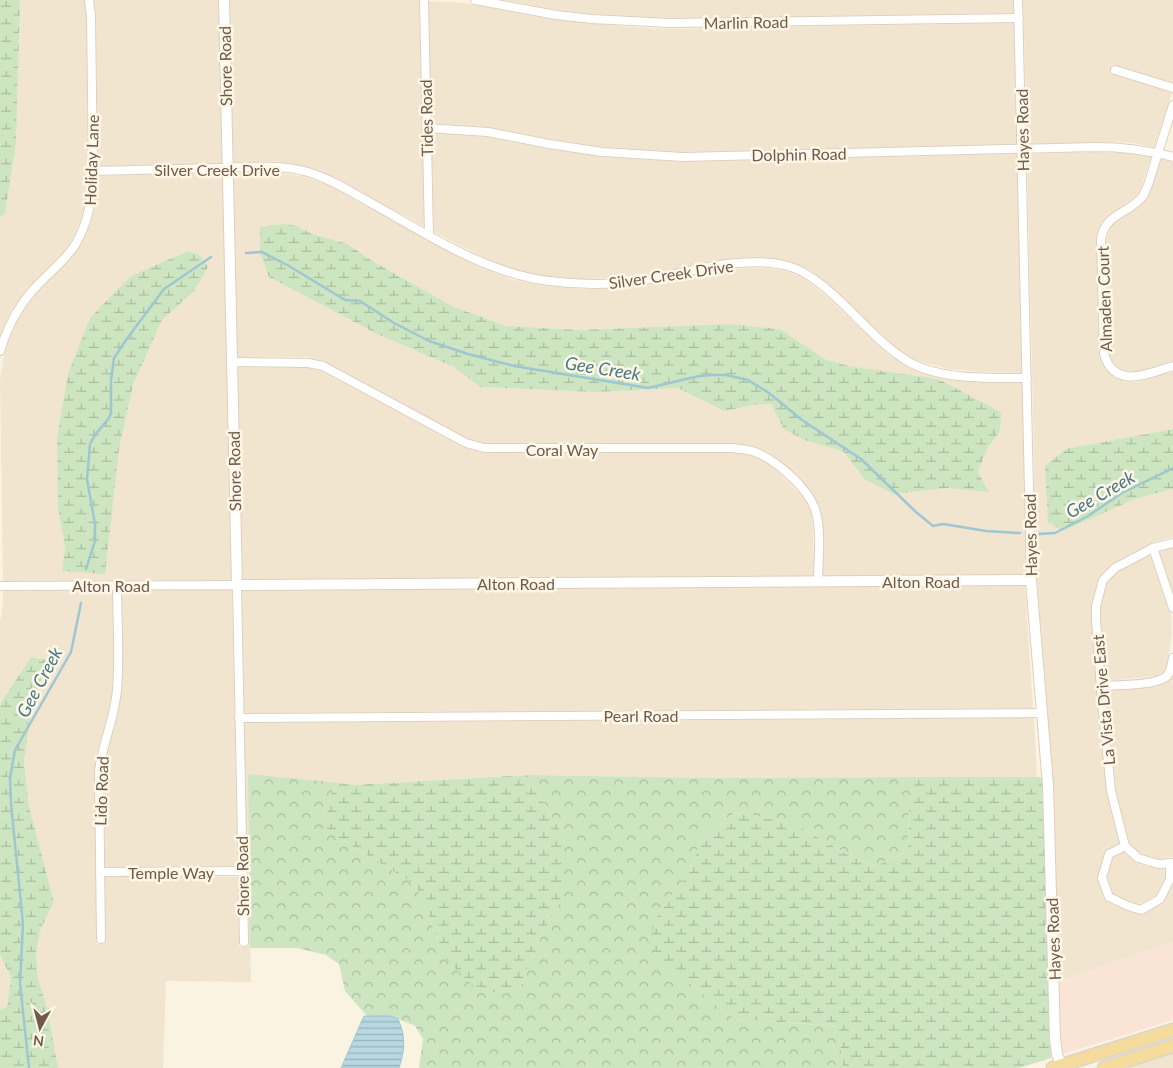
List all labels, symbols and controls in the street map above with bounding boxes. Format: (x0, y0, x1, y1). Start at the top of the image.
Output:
street label: Marlin Road (704, 12, 788, 32)
street label: Shore Road (215, 26, 235, 106)
street label: Tides Road (416, 79, 436, 157)
street label: Hayes Road (1012, 88, 1032, 172)
street label: Holiday Lane (80, 114, 102, 206)
street label: Dolphin Road (751, 144, 847, 164)
street label: Silver Creek Drive (154, 160, 280, 179)
street label: Almaden Court (1093, 245, 1115, 352)
street label: Silver Creek Drive (607, 256, 735, 292)
water label: Gee Creek (564, 351, 643, 385)
street label: Shore Road (224, 431, 244, 511)
street label: Coral Way (526, 440, 599, 459)
water label: Gee Creek (1061, 465, 1139, 523)
street label: Hayes Road (1020, 493, 1040, 577)
street label: Alton Road (882, 572, 960, 591)
street label: Alton Road (477, 574, 555, 593)
street label: Alton Road (72, 576, 150, 595)
street label: La Vista Drive East (1088, 634, 1118, 766)
water label: Gee Creek (11, 643, 67, 721)
street label: Pearl Road (604, 706, 678, 725)
street label: Lido Road (90, 756, 112, 826)
street label: Shore Road (232, 836, 252, 916)
street label: Temple Way (128, 863, 215, 882)
street label: Hayes Road (1042, 897, 1064, 981)
north arrow (15, 1003, 65, 1053)
text: N (32, 1032, 45, 1050)

